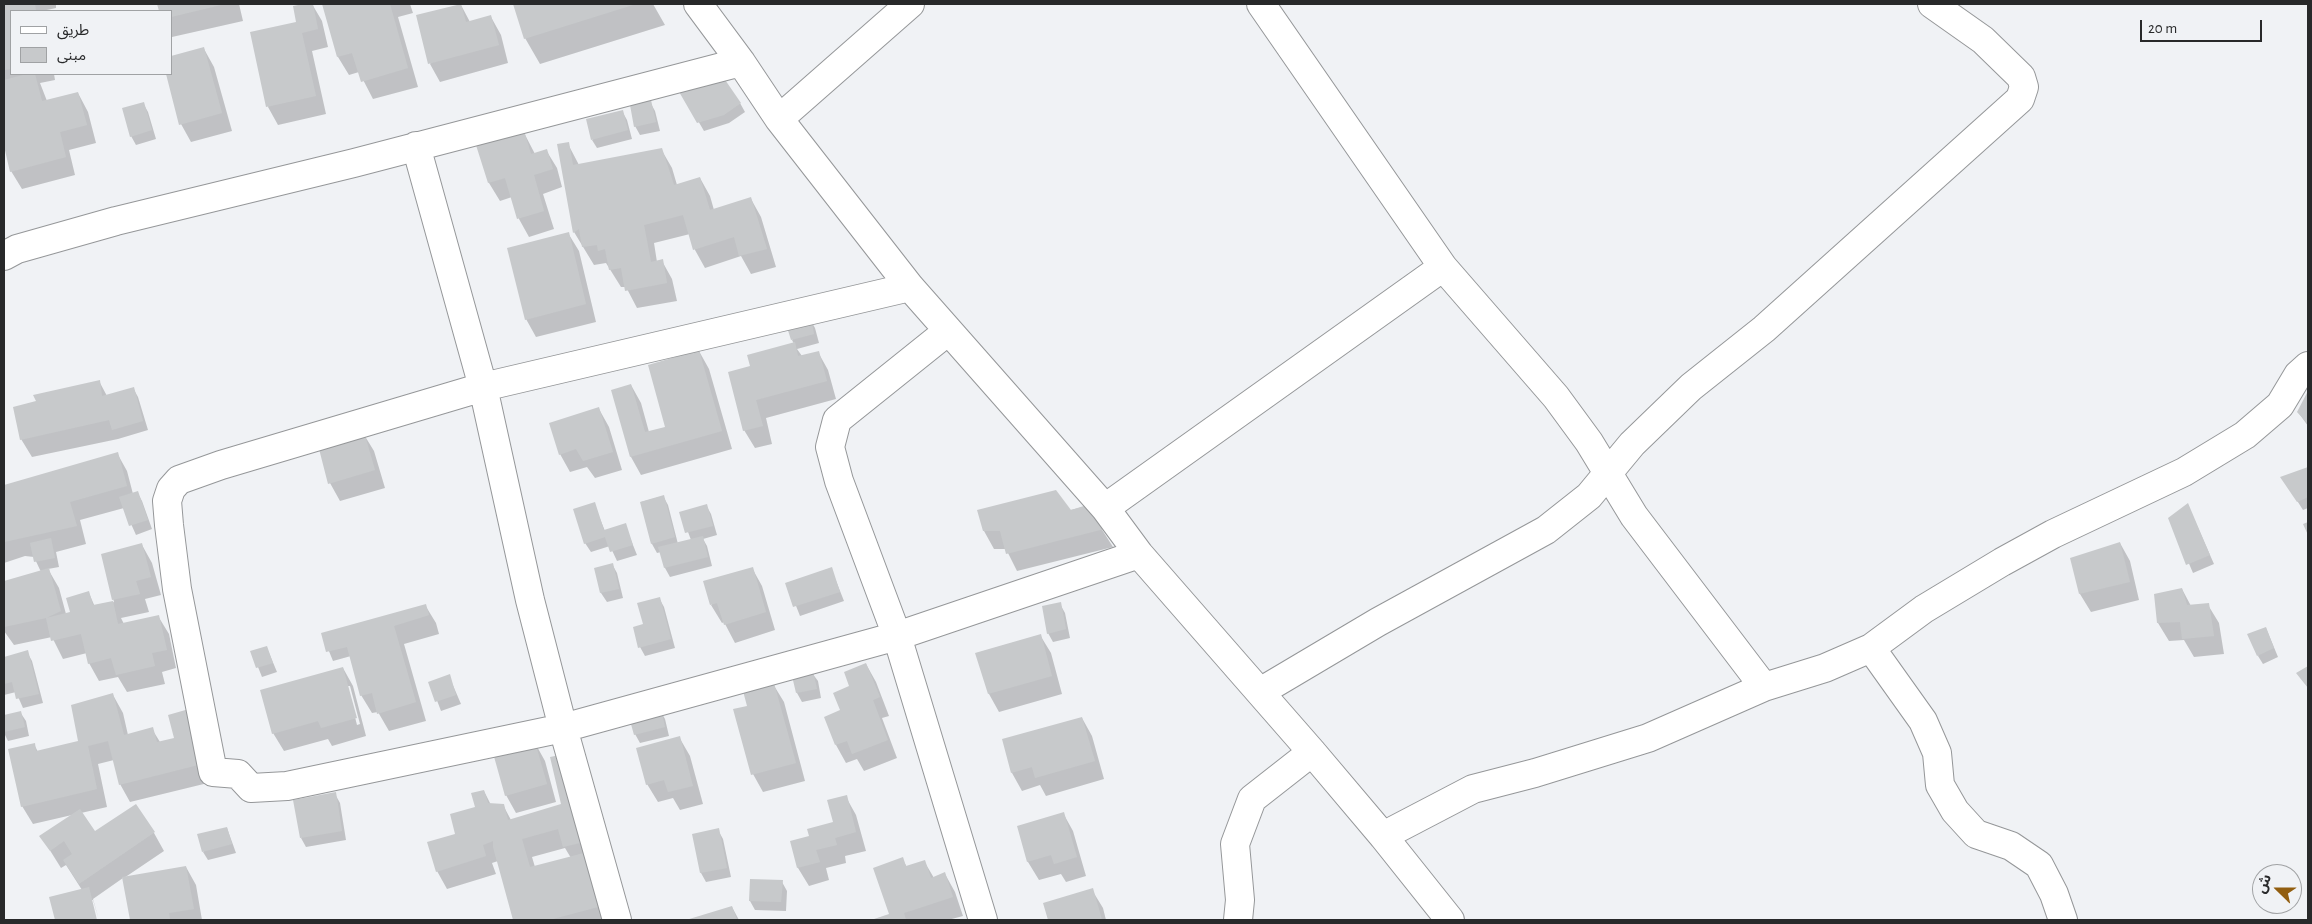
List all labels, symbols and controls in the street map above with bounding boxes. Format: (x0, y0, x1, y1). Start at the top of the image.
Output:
legend (10, 10, 172, 75)
scale bar (2142, 10, 2264, 42)
text: 20 m (2148, 21, 2177, 36)
text: طريق (57, 23, 89, 38)
text: مبنى (57, 48, 86, 63)
north arrow (2252, 864, 2302, 914)
text: ش (2254, 872, 2274, 895)

